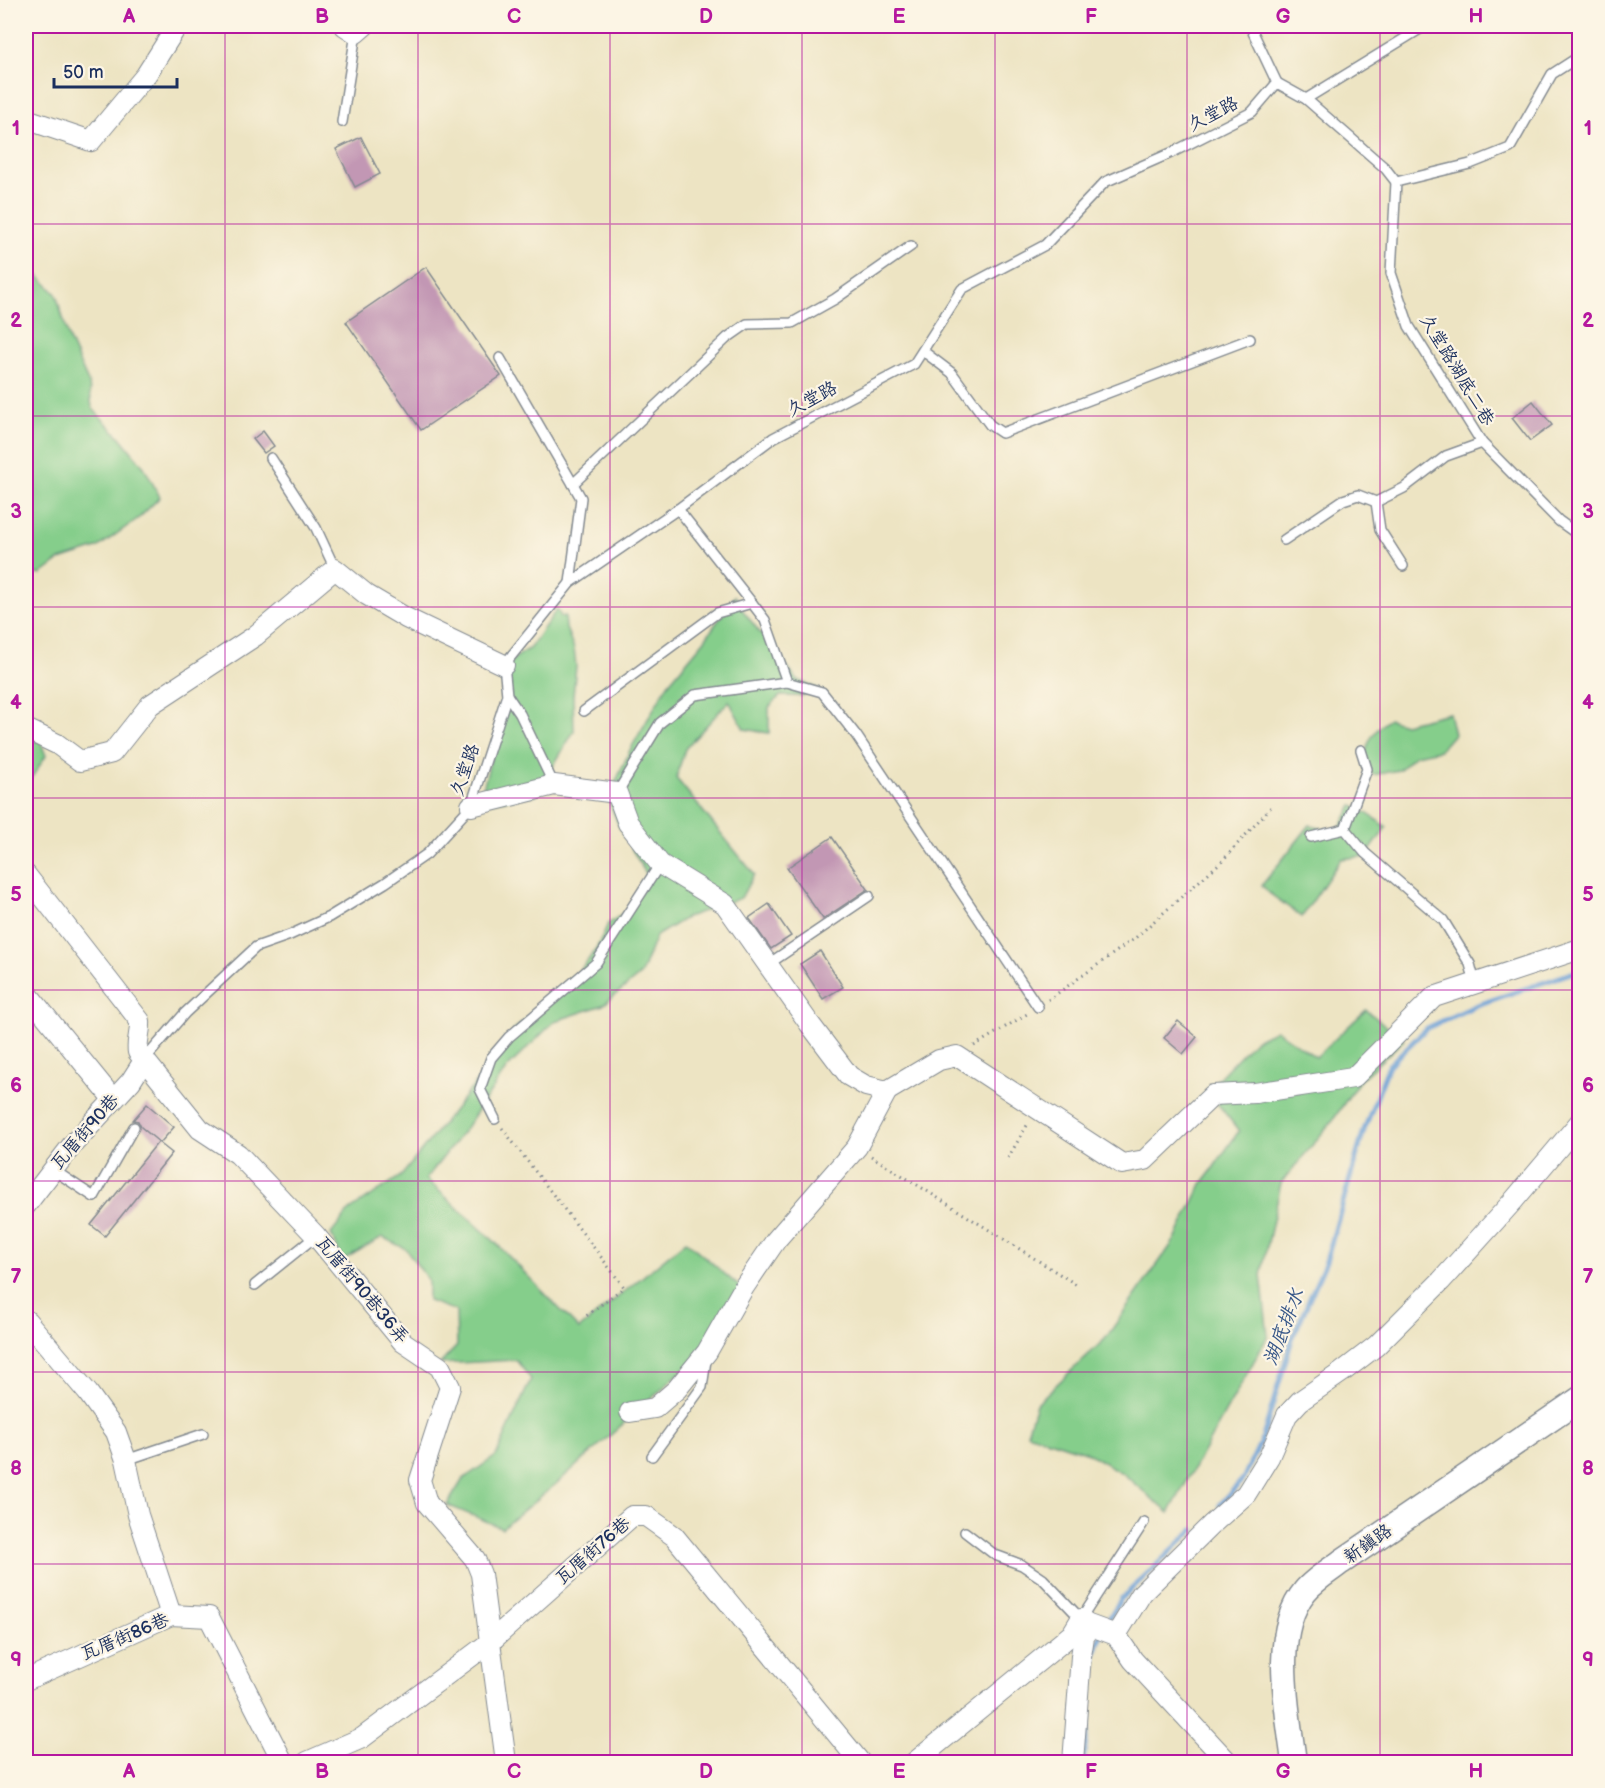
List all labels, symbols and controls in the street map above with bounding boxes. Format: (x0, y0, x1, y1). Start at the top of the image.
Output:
text: A (122, 5, 136, 29)
text: B (315, 5, 329, 29)
text: C (507, 5, 521, 29)
text: D (699, 5, 713, 29)
text: E (893, 5, 906, 29)
text: F (1085, 5, 1097, 29)
text: G (1276, 5, 1291, 29)
text: H (1469, 5, 1483, 29)
scale bar (54, 51, 177, 89)
text: 50 m (63, 62, 104, 83)
street label: 久堂路 (1184, 92, 1242, 136)
text: 1 (12, 117, 20, 141)
text: 1 (1584, 117, 1592, 141)
text: 2 (10, 309, 22, 333)
text: 2 (1582, 309, 1594, 333)
street label: 久堂路湖底二巷 (1416, 311, 1498, 429)
street label: 久堂路 (783, 377, 841, 421)
text: 3 (10, 500, 22, 524)
text: 3 (1582, 500, 1594, 524)
text: 4 (10, 691, 22, 715)
text: 4 (1582, 691, 1594, 715)
street label: 久堂路 (446, 741, 484, 799)
text: 5 (10, 883, 22, 907)
text: 5 (1582, 883, 1594, 907)
text: 6 (10, 1074, 22, 1098)
text: 6 (1582, 1074, 1594, 1098)
street label: 瓦厝街90巷 (47, 1090, 123, 1174)
street label: 瓦厝街90巷36弄 (311, 1232, 413, 1348)
text: 7 (10, 1265, 22, 1289)
text: 7 (1582, 1265, 1594, 1289)
water label: 湖底排水 (1258, 1284, 1310, 1369)
text: 8 (10, 1457, 22, 1481)
text: 8 (1582, 1457, 1594, 1481)
street label: 瓦厝街76巷 (551, 1513, 635, 1589)
street label: 新鎮路 (1340, 1520, 1396, 1568)
street label: 瓦厝街86巷 (78, 1609, 172, 1665)
text: 9 (10, 1648, 22, 1672)
text: 9 (1582, 1648, 1594, 1672)
text: A (122, 1760, 136, 1784)
text: B (315, 1760, 329, 1784)
text: C (507, 1760, 521, 1784)
text: D (699, 1760, 713, 1784)
text: E (893, 1760, 906, 1784)
text: F (1085, 1760, 1097, 1784)
text: G (1276, 1760, 1291, 1784)
text: H (1469, 1760, 1483, 1784)

